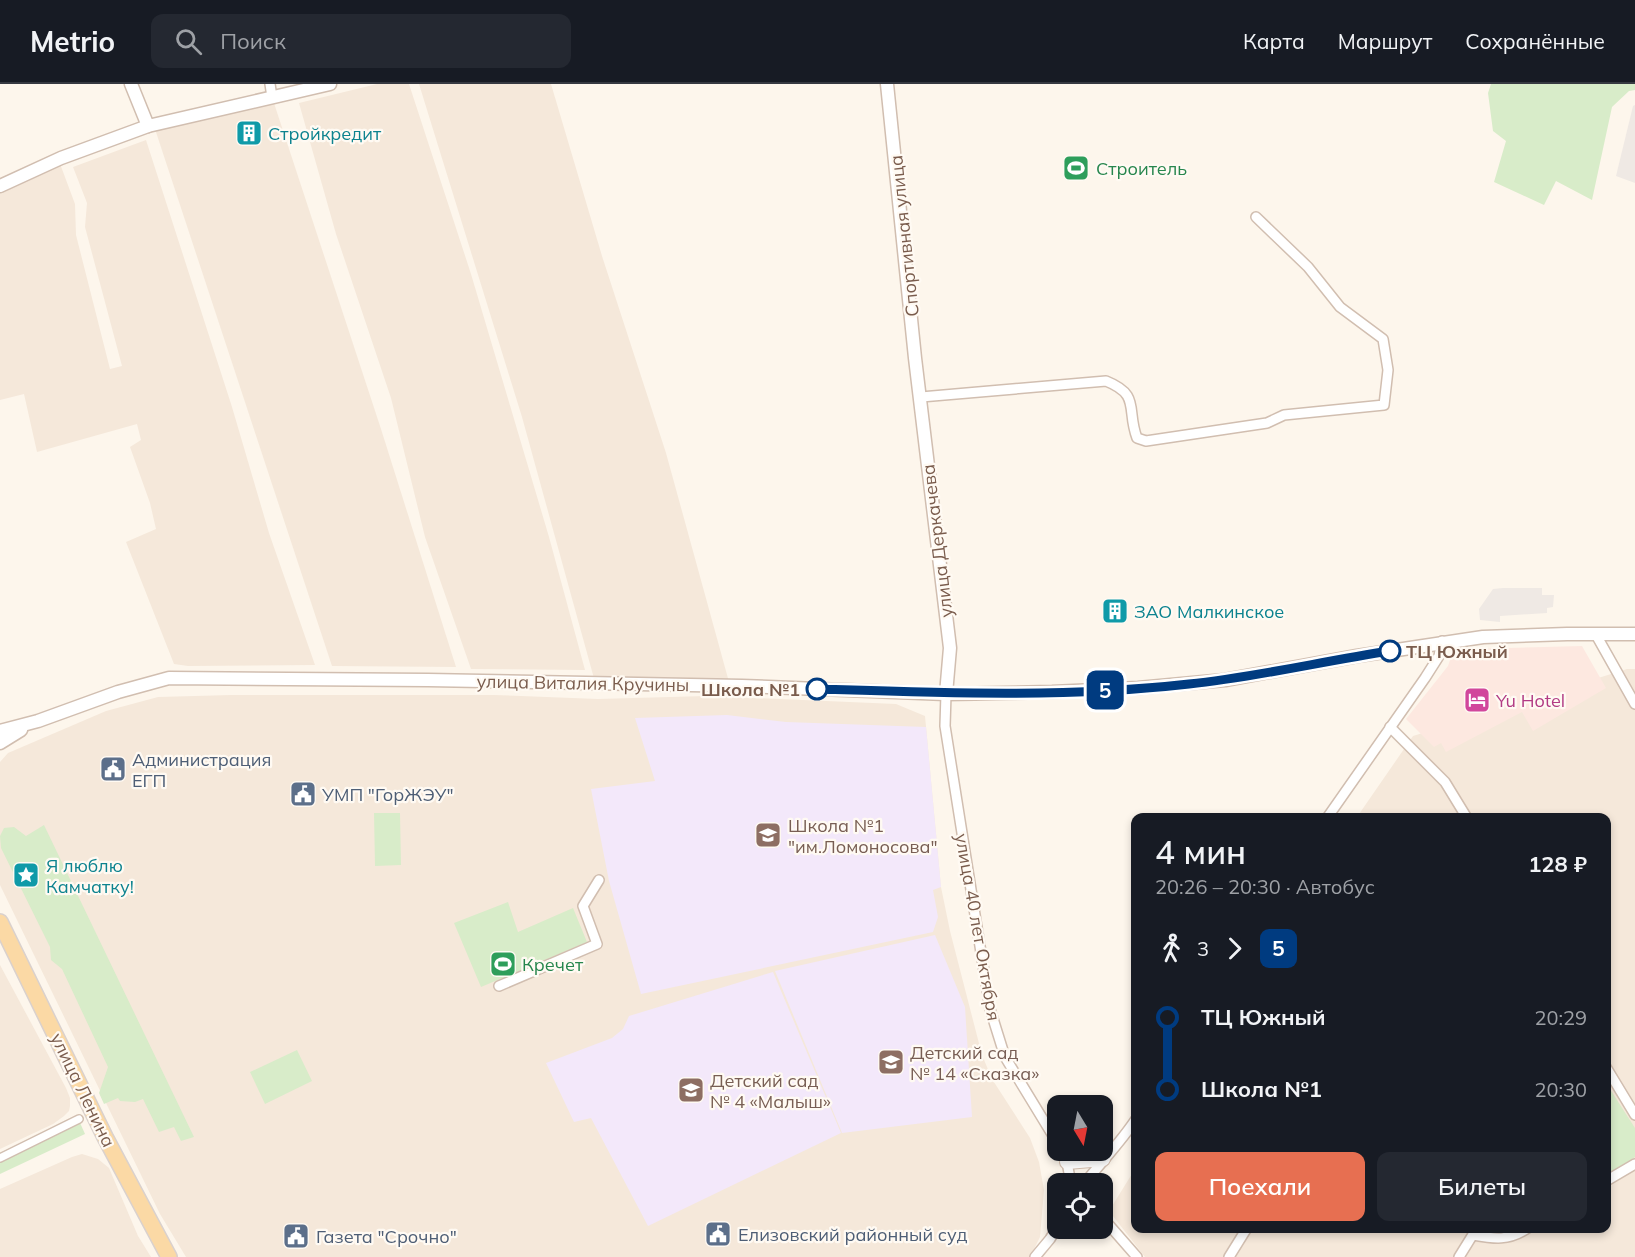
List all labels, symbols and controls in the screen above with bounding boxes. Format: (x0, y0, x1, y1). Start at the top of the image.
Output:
search box (151, 14, 571, 68)
text: Metrio (30, 24, 115, 59)
icon: search (172, 25, 205, 58)
text: Поиск (220, 27, 286, 55)
text: Карта (1243, 28, 1305, 54)
text: Маршрут (1338, 28, 1432, 54)
text: Сохранённые (1465, 28, 1605, 54)
building icon: Стройкредит (234, 118, 264, 148)
place label: Стройкредит (268, 122, 382, 145)
sports icon: Строитель (1061, 153, 1091, 183)
street label: Спортивная улица (884, 154, 924, 318)
place label: Строитель (1096, 157, 1187, 180)
street label: улица Деркачева (916, 463, 958, 619)
building icon: ЗАО Малкинское (1100, 596, 1130, 626)
place label: ЗАО Малкинское (1134, 600, 1284, 623)
marker: ТЦ Южный (1379, 640, 1401, 662)
place label: ТЦ Южный (1406, 640, 1508, 663)
street label: улица Виталия Кручины (477, 670, 689, 696)
line badge: 5 (1086, 670, 1124, 710)
text: 5 (1099, 677, 1111, 703)
place label: Школа №1 (701, 678, 800, 701)
marker: Школа №1 (806, 678, 828, 700)
hotel icon: Yu Hotel (1462, 685, 1492, 715)
place label: Yu Hotel (1495, 689, 1565, 712)
place label: Администрация ЕГП (132, 748, 271, 792)
public building icon: Администрация ЕГП (98, 754, 128, 784)
public building icon: УМП "ГорЖЭУ" (288, 779, 318, 809)
place label: УМП "ГорЖЭУ" (321, 783, 453, 806)
place label: Школа №1 "им.Ломоносова" (788, 814, 938, 858)
school or university icon: Школа №1 "им.Ломоносова" (753, 820, 783, 850)
text: 4 мин (1155, 831, 1246, 872)
street label: улица 40 лет Октября (950, 832, 1006, 1022)
text: 128 ₽ (1528, 850, 1587, 878)
place label: Я люблю Камчатку! (46, 854, 134, 898)
place icon: Я люблю Камчатку! (11, 860, 41, 890)
text: 20:26 – 20:30 · Автобус (1155, 874, 1375, 899)
icon: walk (1155, 932, 1188, 965)
icon: forward (1218, 932, 1251, 965)
text: 5 (1272, 935, 1285, 961)
text: 3 (1197, 936, 1209, 961)
sports icon: Кречет (488, 949, 518, 979)
place label: Кречет (522, 953, 584, 976)
text: ТЦ Южный (1201, 1003, 1326, 1031)
text: 20:29 (1534, 1005, 1587, 1030)
street label: улица Ленина (45, 1029, 121, 1151)
place label: Детский сад № 14 «Сказка» (910, 1041, 1039, 1085)
school or university icon: Детский сад № 14 «Сказка» (876, 1047, 906, 1077)
place label: Детский сад № 4 «Малыш» (710, 1069, 831, 1113)
school or university icon: Детский сад № 4 «Малыш» (676, 1075, 706, 1105)
text: Школа №1 (1201, 1075, 1322, 1103)
text: 20:30 (1534, 1077, 1587, 1102)
north arrow (1047, 1095, 1113, 1161)
map controls (1047, 1095, 1113, 1239)
button: Поехали (1155, 1152, 1365, 1221)
button: Билеты (1377, 1152, 1587, 1221)
button: locate (1047, 1173, 1113, 1239)
public building icon: Елизовский районный суд (703, 1219, 733, 1249)
public building icon: Газета "Срочно" (281, 1221, 311, 1251)
place label: Елизовский районный суд (738, 1223, 967, 1246)
place label: Газета "Срочно" (316, 1225, 457, 1248)

